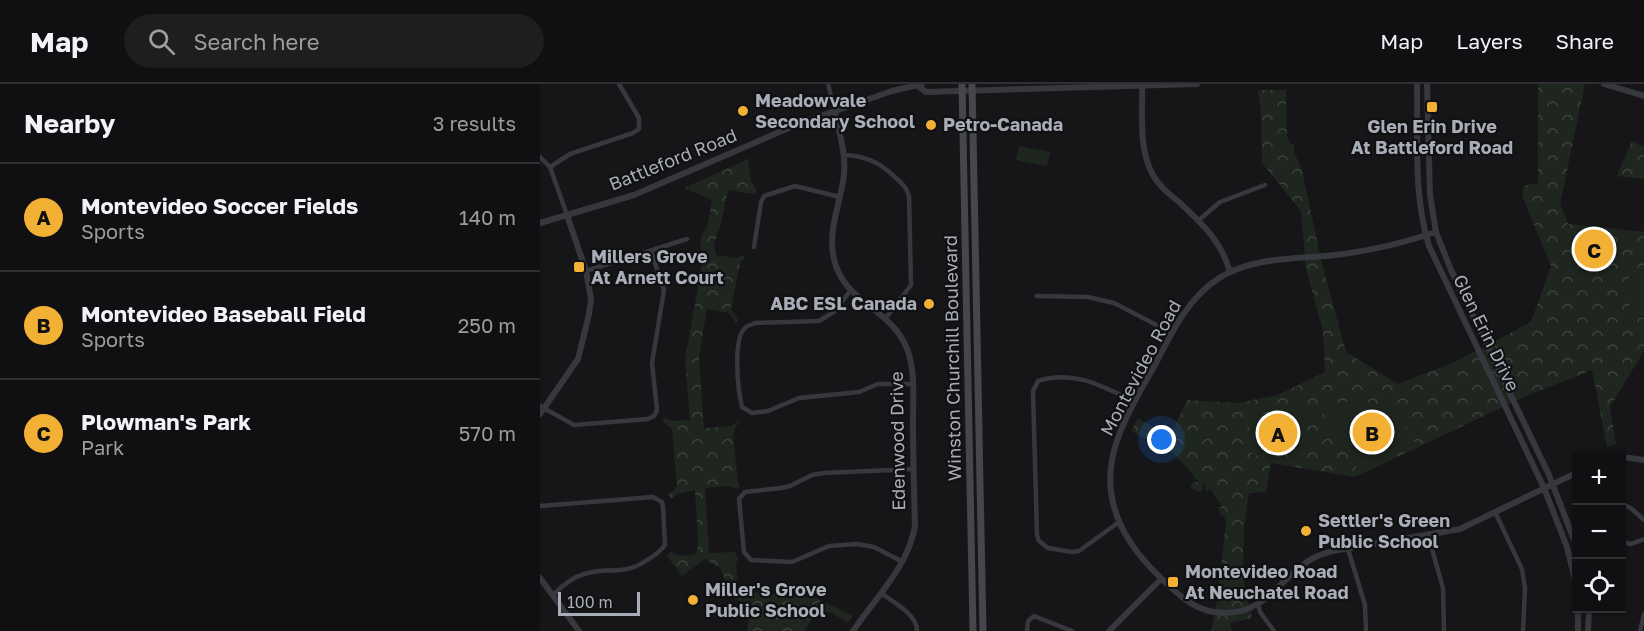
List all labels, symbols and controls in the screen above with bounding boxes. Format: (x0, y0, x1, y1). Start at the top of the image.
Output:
search box (124, 14, 544, 68)
text: Map (30, 25, 88, 58)
icon: search (145, 25, 178, 58)
text: Search here (193, 28, 319, 55)
text: Map (1380, 28, 1423, 54)
text: Layers (1456, 28, 1523, 54)
text: Share (1556, 28, 1614, 54)
place label: Meadowvale Secondary School (755, 89, 915, 132)
marker: Glen Erin Drive At Battleford Road (1425, 100, 1439, 114)
marker: Meadowvale Secondary School (736, 104, 750, 118)
text: Nearby (24, 108, 115, 139)
text: 3 results (433, 111, 516, 135)
place label: Petro-Canada (943, 113, 1063, 135)
place label: Glen Erin Drive At Battleford Road (1351, 115, 1513, 158)
marker: Petro-Canada (924, 118, 938, 132)
street label: Battleford Road (606, 123, 740, 195)
text: Montevideo Soccer Fields (81, 192, 358, 219)
text: A (36, 205, 51, 229)
text: 140 m (459, 205, 516, 229)
text: Sports (81, 219, 145, 243)
pin: C (1574, 226, 1614, 272)
street label: Winston Churchill Boulevard (939, 235, 965, 481)
place label: Millers Grove At Arnett Court (591, 245, 724, 288)
marker: Millers Grove At Arnett Court (572, 260, 586, 274)
street label: Glen Erin Drive (1449, 271, 1525, 395)
place label: ABC ESL Canada (770, 292, 917, 314)
street label: Montevideo Road (1095, 296, 1185, 439)
marker: ABC ESL Canada (922, 297, 936, 311)
text: Montevideo Baseball Field (81, 300, 366, 327)
text: B (36, 313, 51, 337)
text: 250 m (458, 313, 516, 337)
text: Sports (81, 327, 145, 351)
street label: Edenwood Drive (885, 371, 909, 511)
text: Plowman's Park (81, 408, 251, 435)
pin: A (1258, 410, 1298, 456)
pin: B (1352, 410, 1392, 454)
text: C (36, 421, 51, 445)
text: 570 m (459, 421, 516, 445)
your location (1147, 425, 1176, 454)
text: Park (81, 435, 124, 459)
map controls (1572, 451, 1626, 613)
button: + (1572, 451, 1626, 505)
button: − (1572, 505, 1626, 559)
place label: Settler's Green Public School (1318, 509, 1450, 552)
marker: Settler's Green Public School (1299, 524, 1313, 538)
button: locate (1572, 559, 1626, 613)
place label: Montevideo Road At Neuchatel Road (1185, 560, 1349, 603)
marker: Montevideo Road At Neuchatel Road (1166, 575, 1180, 589)
place label: Miller's Grove Public School (705, 578, 827, 621)
scale bar (558, 589, 640, 616)
text: 100 m (567, 592, 613, 612)
marker: Miller's Grove Public School (686, 593, 700, 607)

